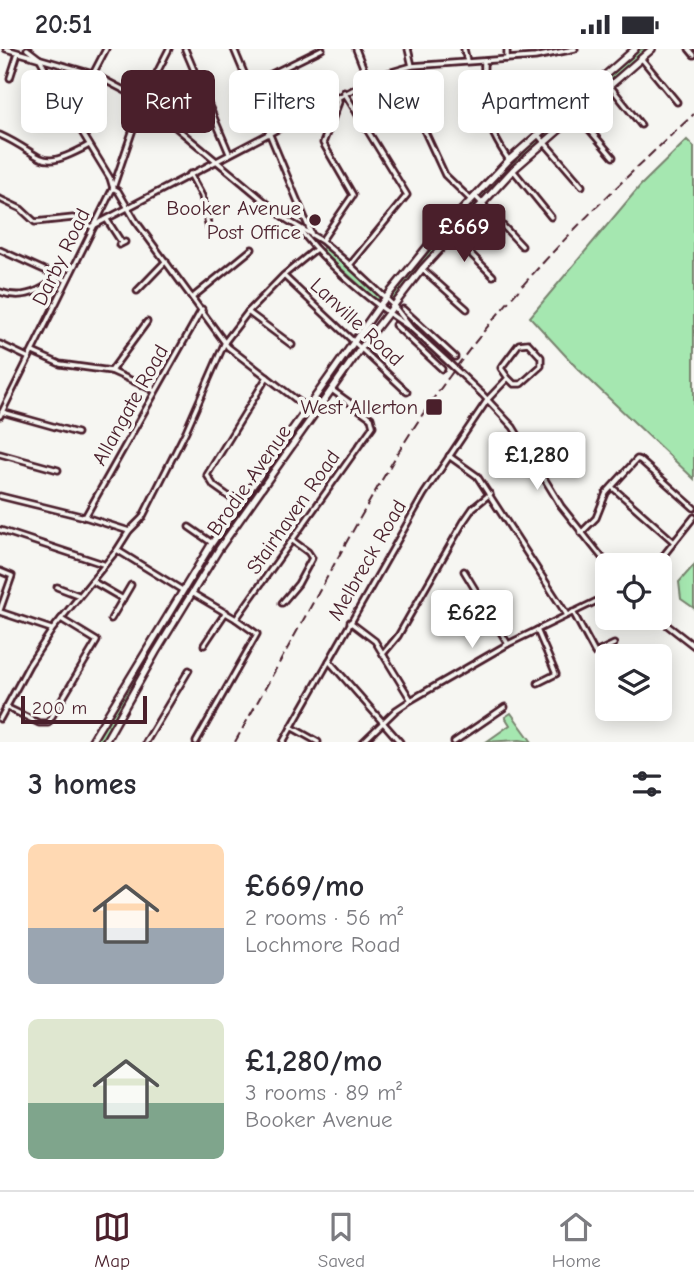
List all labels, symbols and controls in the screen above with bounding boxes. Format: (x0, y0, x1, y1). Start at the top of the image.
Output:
text: 20:51 (35, 10, 92, 40)
chip: Buy (21, 70, 107, 133)
chip: Rent (121, 70, 215, 133)
chip: Filters (229, 70, 339, 133)
chip: New (353, 70, 444, 133)
chip: Apartment (458, 70, 613, 133)
place label: Booker Avenue Post Office (166, 196, 301, 244)
street label: Darby Road (27, 204, 95, 310)
pin: £669 (423, 205, 505, 264)
marker: Booker Avenue Post Office (307, 212, 323, 228)
text: £669 (438, 213, 490, 240)
street label: Lanville Road (306, 273, 408, 371)
street label: Allangate Road (87, 341, 173, 469)
place label: West Allerton (301, 395, 418, 419)
marker: West Allerton (424, 397, 444, 417)
street label: Brodie Avenue (202, 420, 296, 540)
pin: £1,280 (480, 433, 594, 492)
text: £1,280 (505, 441, 569, 468)
street label: Stairhaven Road (241, 445, 345, 579)
street label: Melbreck Road (323, 496, 411, 624)
map controls (595, 553, 672, 721)
button: locate (595, 553, 672, 630)
pin: £622 (431, 591, 513, 650)
text: £622 (447, 599, 497, 626)
button: layers (595, 644, 672, 721)
scale bar (21, 693, 147, 725)
text: 200 m (32, 697, 87, 719)
icon: filters (628, 765, 666, 803)
text: 3 homes (28, 767, 136, 802)
text: £669/mo (245, 869, 364, 904)
icon: home (84, 872, 168, 956)
text: 2 rooms · 56 m² (245, 904, 403, 931)
text: Lochmore Road (245, 931, 400, 958)
text: £1,280/mo (245, 1044, 382, 1079)
icon: home (84, 1047, 168, 1131)
text: 3 rooms · 89 m² (245, 1079, 402, 1106)
text: Booker Avenue (245, 1106, 393, 1133)
tab: Map (93, 1208, 131, 1272)
tab: Saved (318, 1208, 365, 1272)
tab: Home (552, 1208, 601, 1272)

